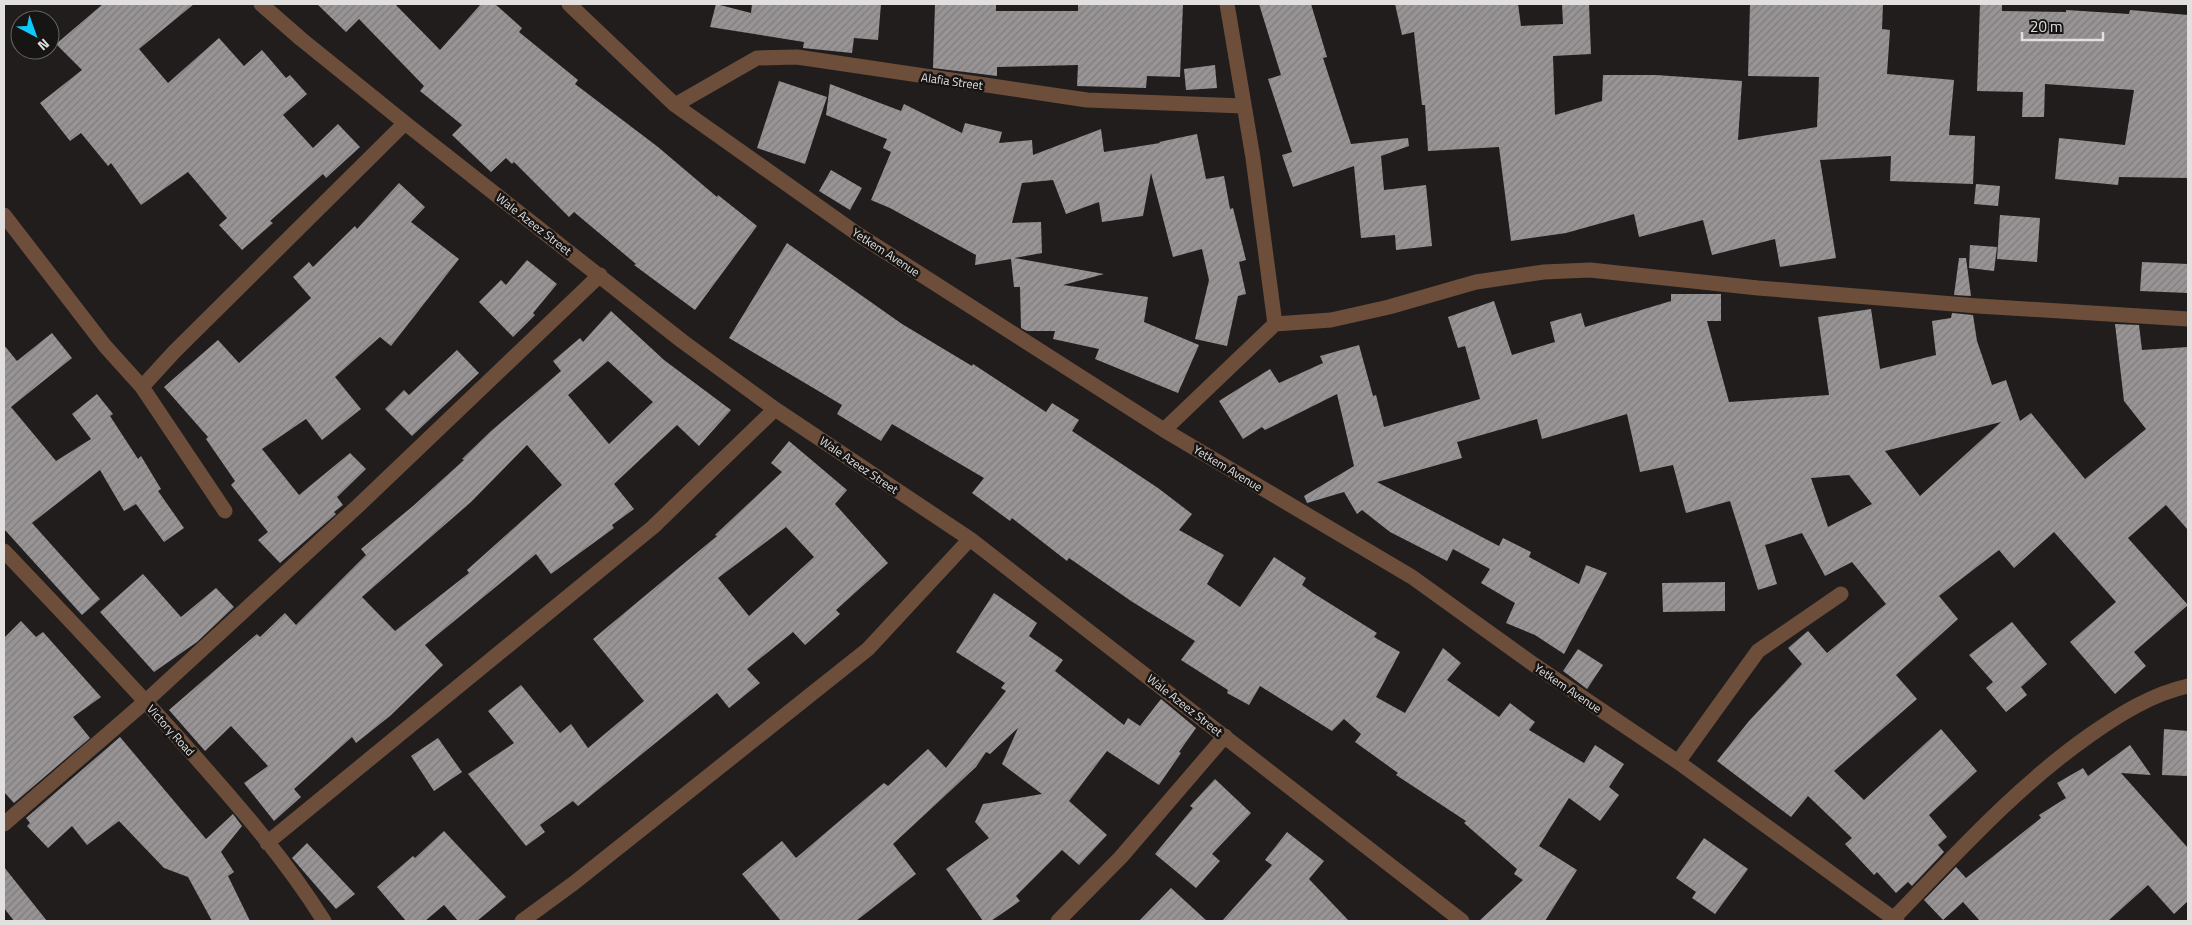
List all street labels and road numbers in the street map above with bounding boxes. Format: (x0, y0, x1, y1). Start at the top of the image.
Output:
street label: Alafia Street (920, 67, 985, 95)
street label: Wale Azeez Street (492, 188, 577, 260)
street label: Yetkem Avenue (848, 223, 924, 281)
street label: Wale Azeez Street (816, 431, 903, 499)
street label: Yetkem Avenue (1190, 440, 1266, 496)
street label: Yetkem Avenue (1530, 658, 1606, 718)
street label: Wale Azeez Street (1143, 669, 1228, 741)
street label: Victory Road (143, 700, 199, 760)

